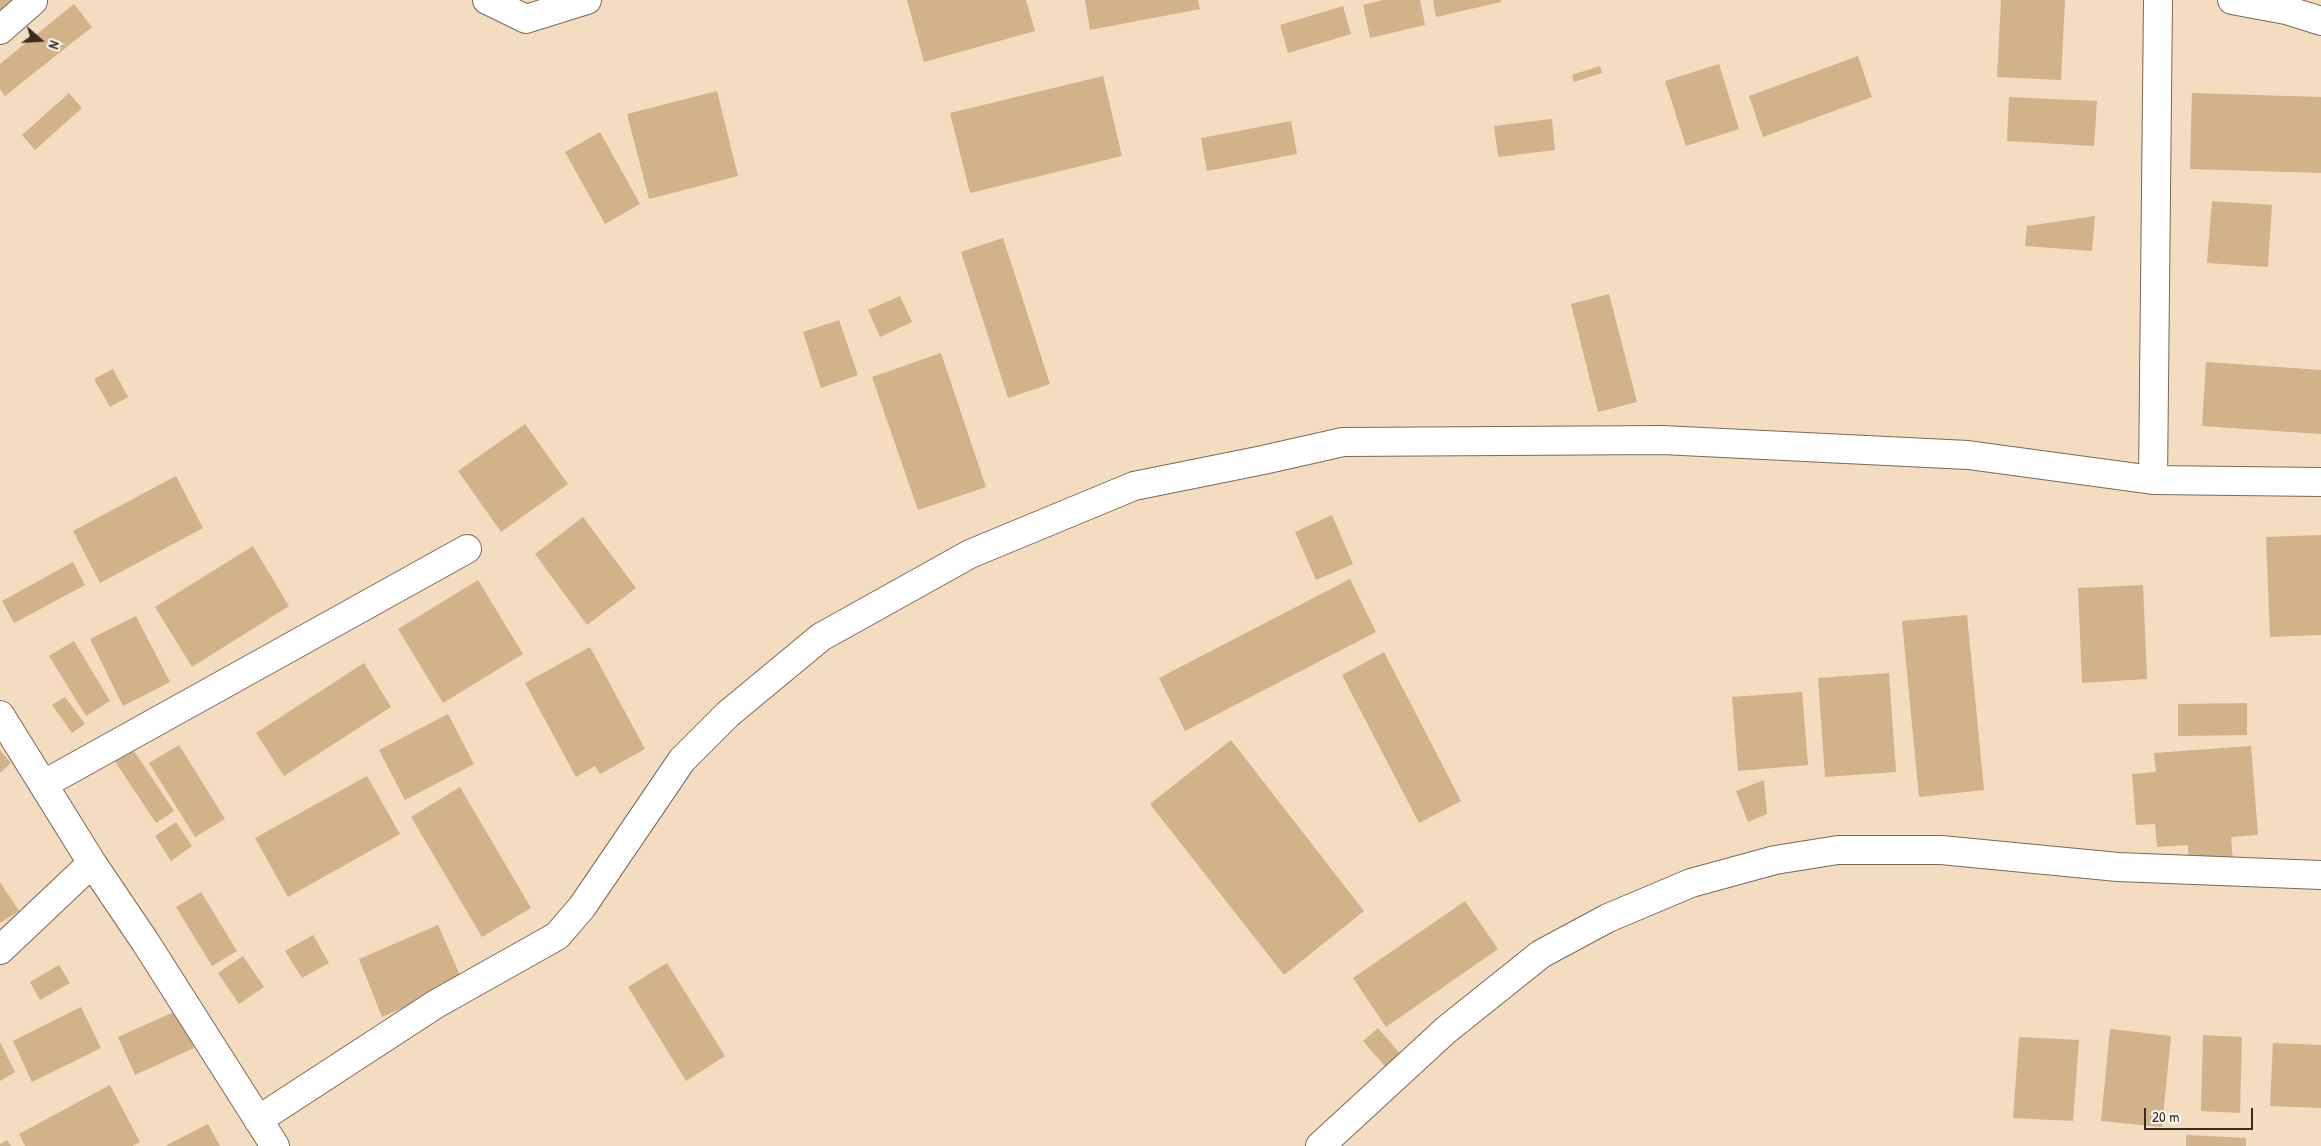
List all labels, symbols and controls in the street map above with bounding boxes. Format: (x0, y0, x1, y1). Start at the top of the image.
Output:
north arrow (15, 15, 65, 65)
text: N (44, 38, 65, 52)
scale bar (2146, 1098, 2255, 1130)
text: 20 m (2152, 1106, 2179, 1127)

